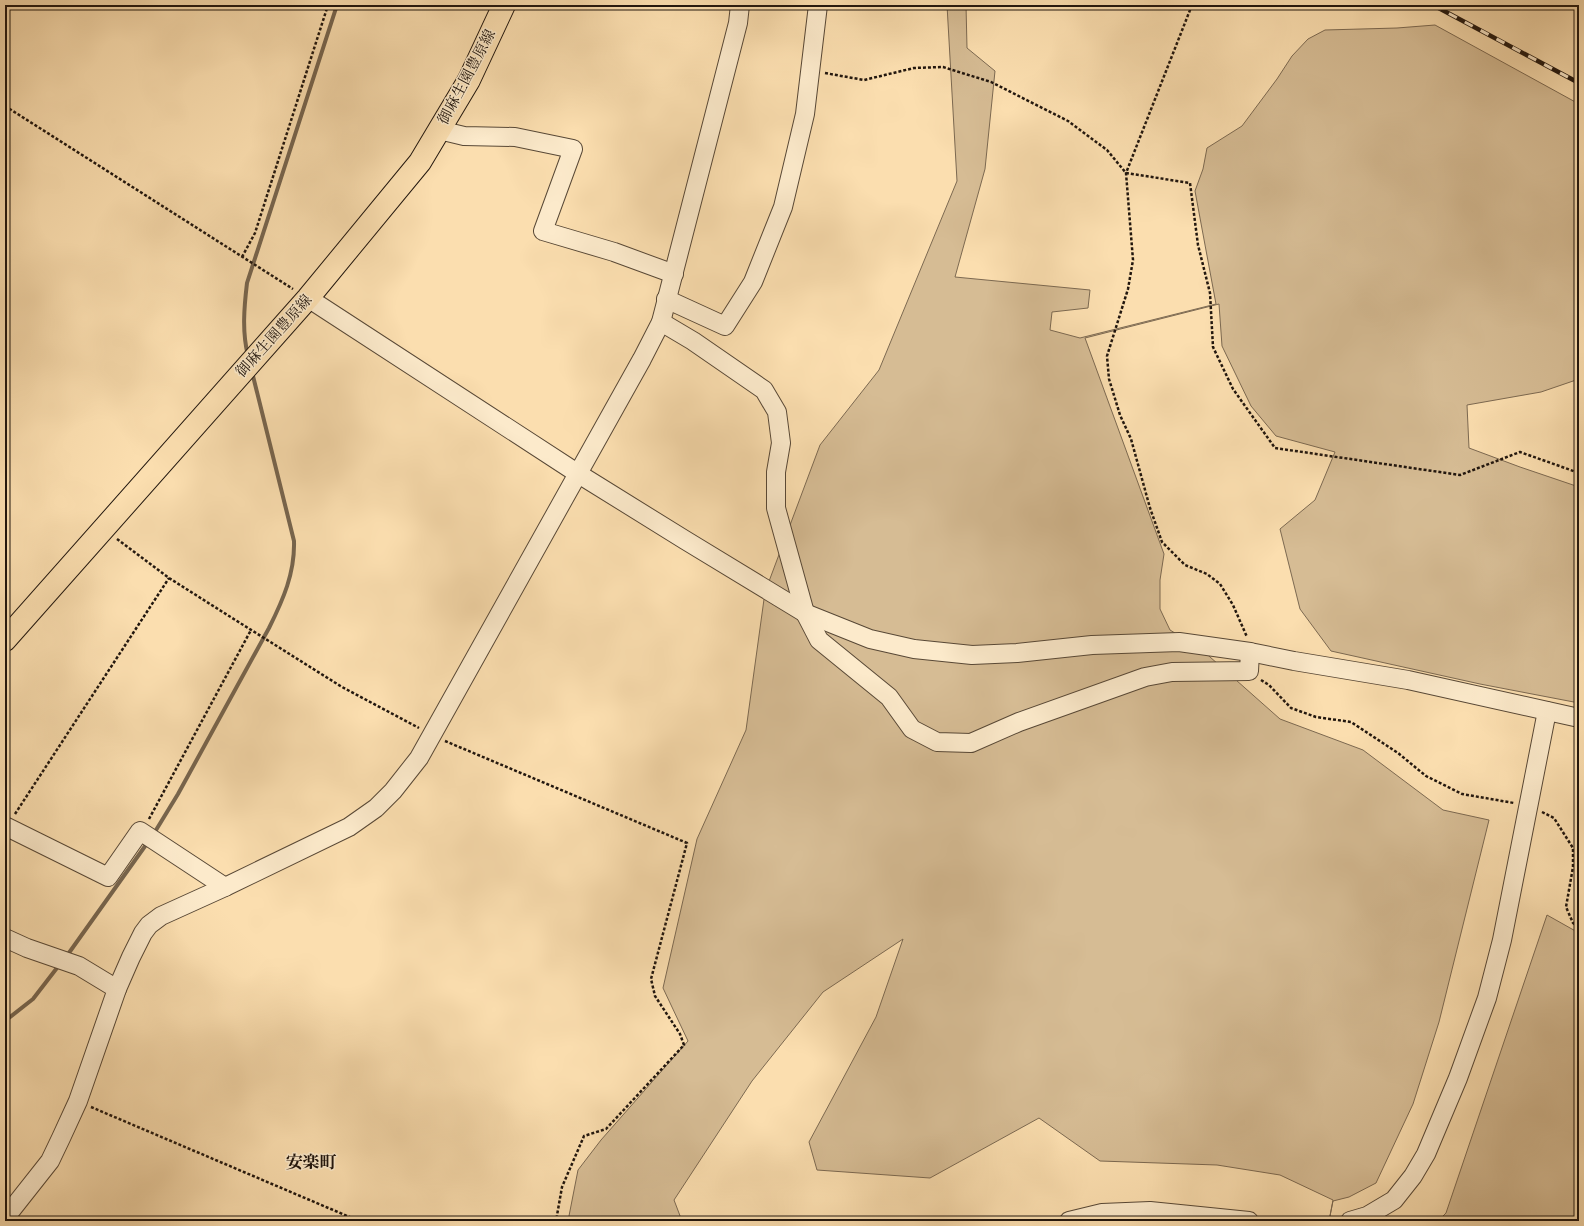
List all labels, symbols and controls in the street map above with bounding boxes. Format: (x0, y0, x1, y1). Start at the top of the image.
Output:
street label: 御麻生園豊原線 (434, 26, 500, 128)
street label: 御麻生園豊原線 (232, 291, 316, 381)
district label: 安楽町 (286, 1152, 337, 1174)

